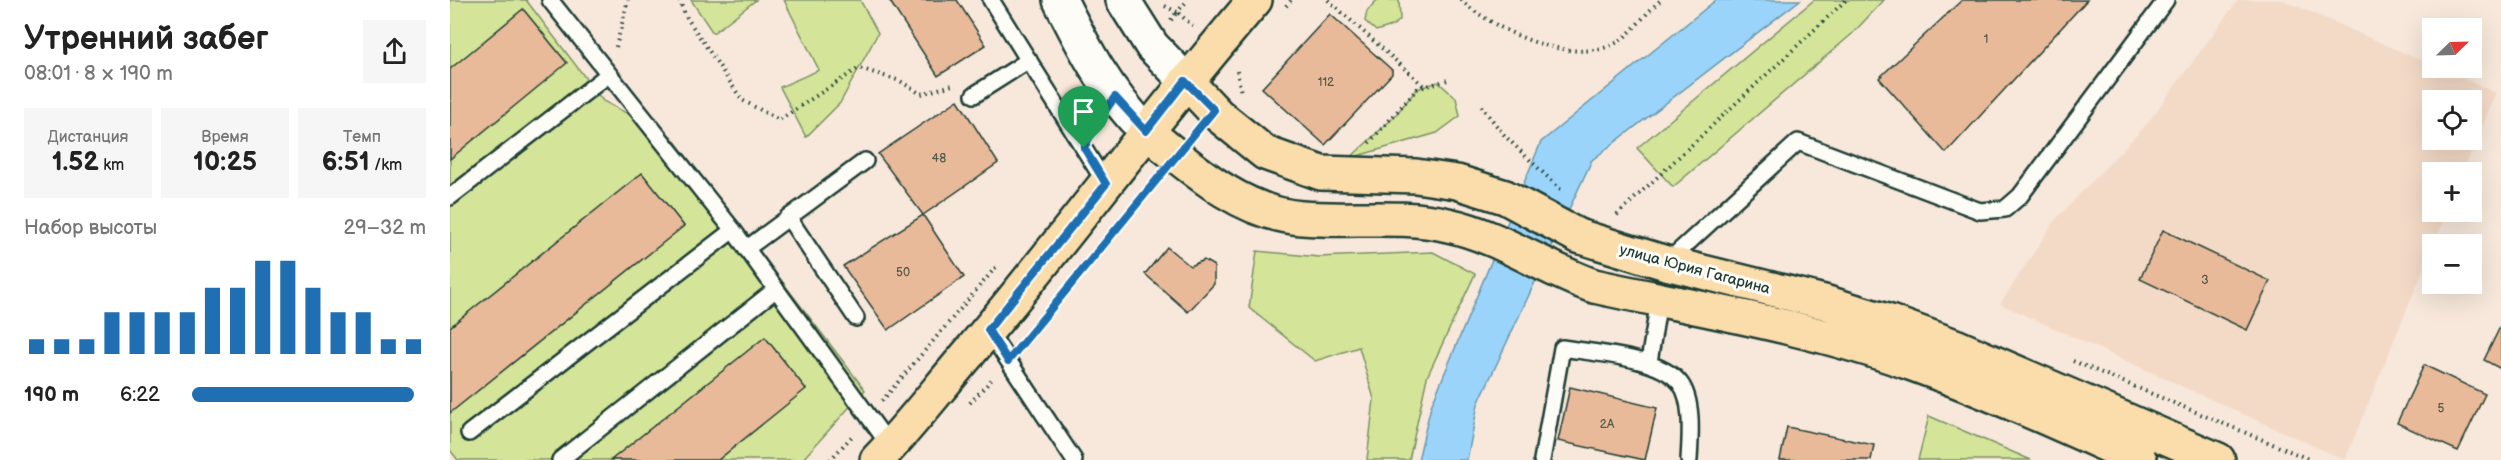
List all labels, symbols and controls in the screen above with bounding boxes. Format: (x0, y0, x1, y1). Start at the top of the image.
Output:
north arrow (2422, 18, 2482, 78)
map controls (2422, 18, 2482, 294)
text: Утренний забег (24, 19, 269, 59)
button: share (363, 20, 426, 83)
house number: 1 (1984, 32, 1988, 47)
text: 08:01 · 8 × 190 m (24, 62, 173, 86)
house number: 112 (1318, 75, 1334, 90)
pin (1058, 86, 1109, 148)
button: locate (2422, 90, 2482, 150)
icon: arrive (1067, 95, 1100, 128)
text: Дистанция (48, 128, 128, 147)
text: Время (201, 128, 249, 147)
text: Темп (343, 128, 381, 147)
text: 1.52 (52, 147, 99, 178)
text: 10:25 (193, 147, 257, 178)
text: 6:51 (322, 147, 370, 178)
house number: 48 (932, 151, 946, 166)
text: km (99, 156, 124, 175)
text: /km (370, 156, 402, 175)
button: + (2422, 162, 2482, 222)
text: Набор высоты (24, 216, 157, 240)
text: 29–32 m (343, 216, 426, 240)
button: − (2422, 234, 2482, 294)
street label: улица Юрия Гагарина (1617, 240, 1772, 299)
house number: 50 (896, 265, 910, 280)
house number: 3 (2201, 273, 2209, 288)
text: 190 m (24, 383, 79, 407)
text: 6:22 (120, 383, 160, 407)
house number: 5 (2438, 401, 2445, 416)
house number: 2А (1600, 417, 1615, 432)

